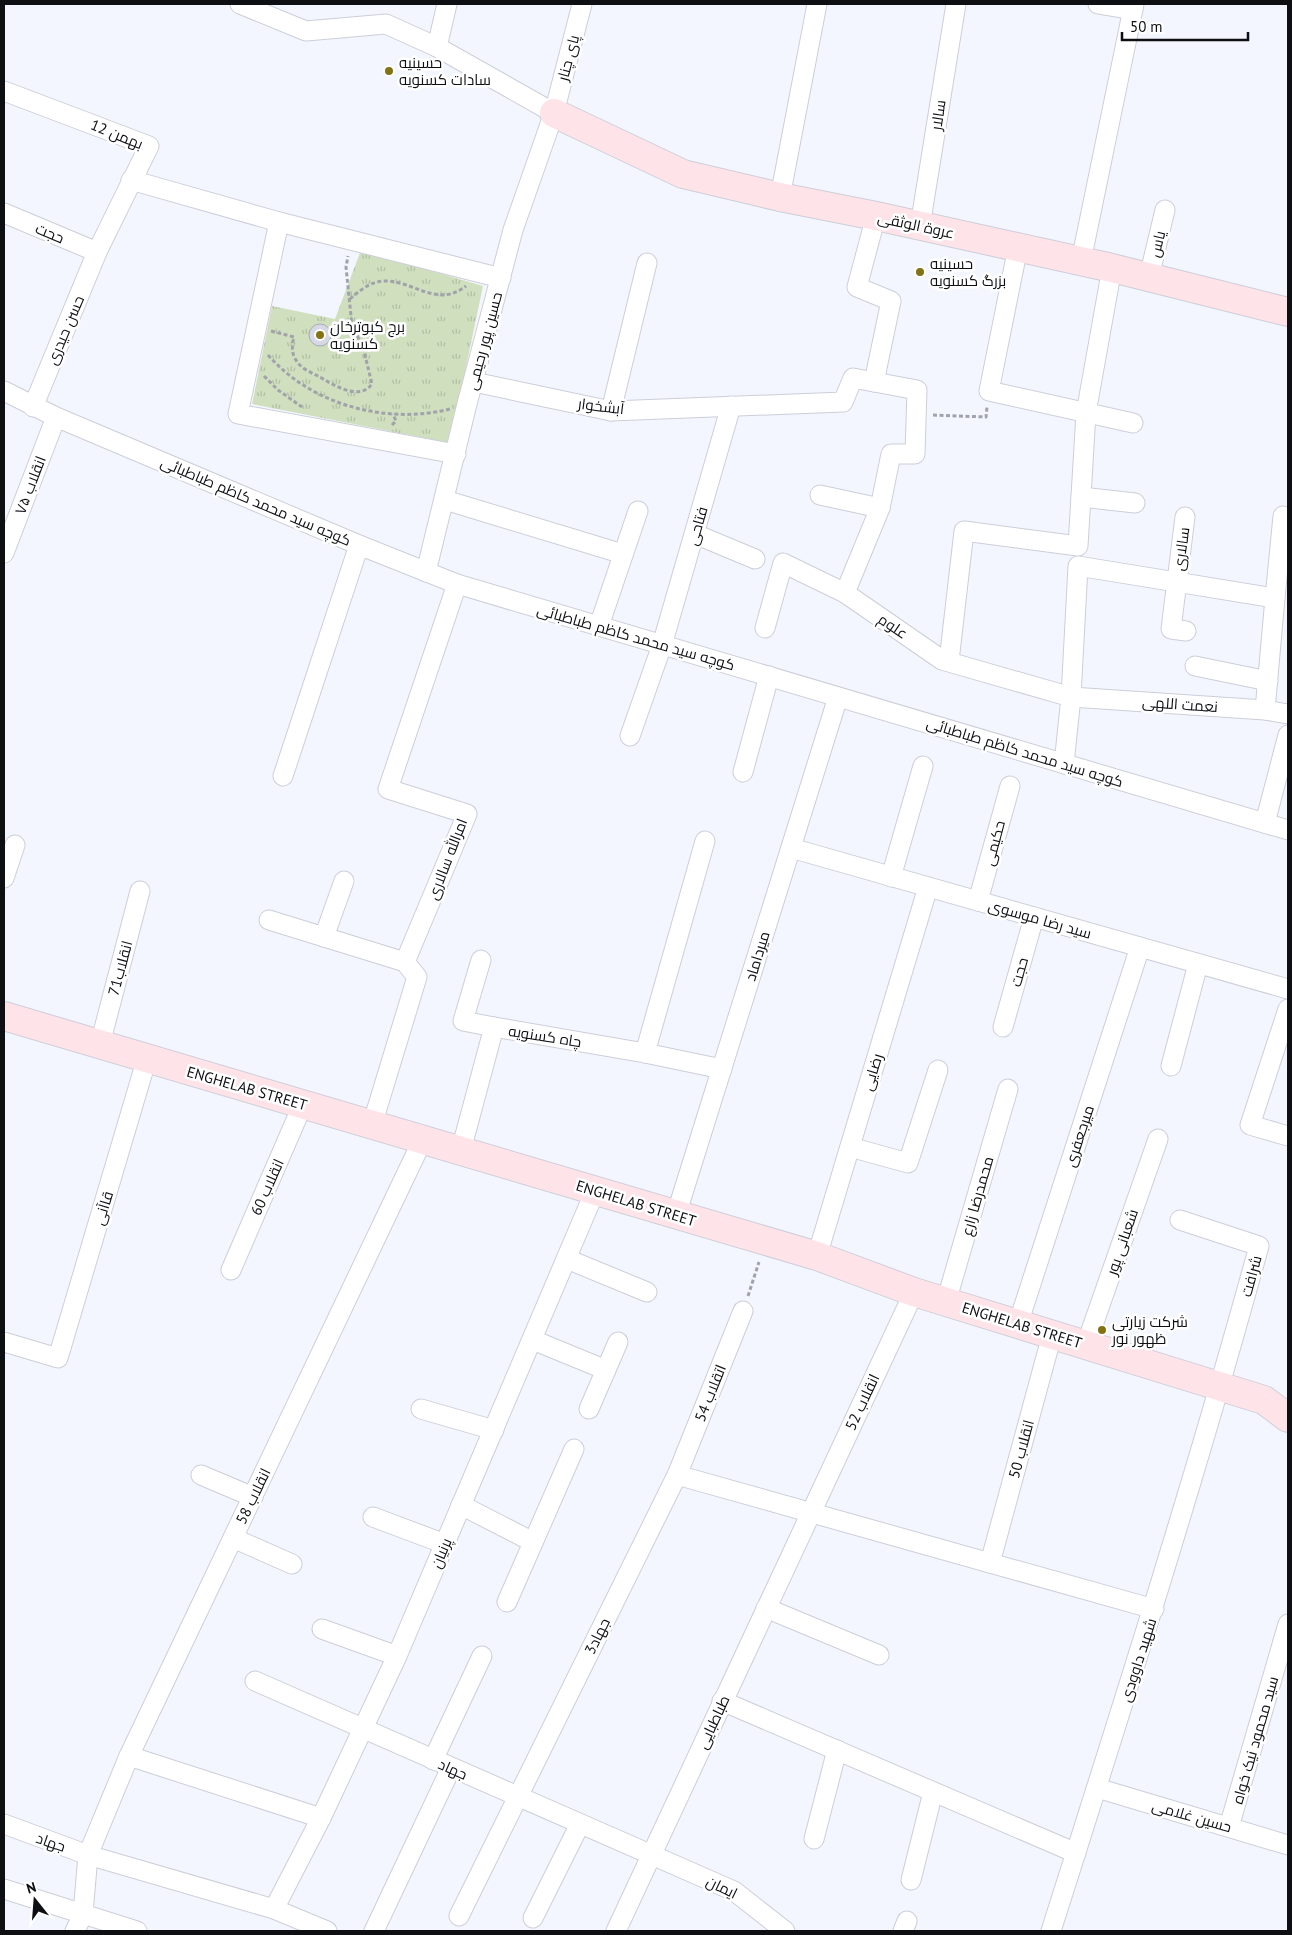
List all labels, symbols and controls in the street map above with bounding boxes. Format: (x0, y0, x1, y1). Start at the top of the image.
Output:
scale bar (1122, 10, 1248, 42)
text: 50 m (1130, 17, 1163, 36)
street label: پای چنار (552, 33, 584, 84)
place label: حسینیه سادات کسنویه (399, 53, 491, 89)
marker: حسینیه سادات کسنویه (383, 65, 395, 77)
street label: سالار (926, 98, 950, 133)
street label: 12 بهمن (88, 115, 146, 154)
street label: عروة الوثقی (876, 208, 956, 243)
street label: حجت (33, 218, 67, 248)
street label: یاس (1145, 229, 1170, 259)
place label: حسینیه بزرگ کسنویه (930, 254, 1006, 290)
marker: حسینیه بزرگ کسنویه (914, 266, 926, 278)
street label: حسین پور رحیمی (462, 290, 507, 392)
street label: حسن حیدری (42, 292, 89, 368)
place label: برج کبوترخان کسنویه (330, 317, 405, 353)
marker: برج کبوترخان کسنویه (314, 329, 326, 341)
street label: آبشخوار (576, 394, 625, 418)
street label: کوچه سید محمد کاظم طباطبائی (158, 452, 354, 551)
street label: انقلاب ۷۵ (10, 453, 50, 517)
street label: فتاحی (682, 504, 713, 548)
street label: سالاری (1169, 526, 1194, 572)
street label: کوچه سید محمد کاظم طباطبائی (535, 600, 737, 675)
street label: علوم (874, 609, 911, 644)
street label: نعمت اللهی (1141, 692, 1218, 717)
street label: کوچه سید محمد کاظم طباطبائی (924, 713, 1126, 792)
street label: امرالله سالاری (423, 816, 472, 903)
street label: حکیمی (979, 818, 1010, 868)
street label: سید رضا موسوی (986, 895, 1094, 944)
street label: میرداماد (740, 929, 774, 983)
street label: انقلاب71 (104, 939, 136, 997)
street label: حجت (1006, 955, 1032, 989)
street label: چاه کسنویه (507, 1021, 583, 1052)
street label: رضایی (857, 1051, 888, 1093)
street label: ENGHELAB STREET (185, 1062, 310, 1114)
street label: میرجعفری (1060, 1103, 1099, 1170)
street label: محمدرضا زارع (957, 1154, 999, 1238)
street label: انقلاب 60 (246, 1156, 288, 1218)
street label: ENGHELAB STREET (574, 1176, 699, 1230)
street label: قاآنی (89, 1189, 118, 1228)
street label: شعبانی پور (1102, 1206, 1143, 1279)
street label: شرافت (1236, 1253, 1266, 1299)
street label: ENGHELAB STREET (960, 1298, 1085, 1352)
place label: شرکت زیارتی ظهور نور (1111, 1312, 1188, 1349)
marker: شرکت زیارتی ظهور نور (1096, 1324, 1108, 1336)
street label: اتقلاب 54 (690, 1362, 730, 1424)
street label: انقلاب 52 (841, 1371, 883, 1433)
street label: انقلاب 50 (1004, 1418, 1038, 1480)
street label: انقلاب 58 (231, 1465, 275, 1527)
street label: پرنیان (426, 1535, 457, 1572)
street label: جهاد3 (580, 1615, 615, 1658)
street label: شهید داوودی (1116, 1616, 1161, 1705)
street label: سید محمود نیک خواه (1228, 1674, 1282, 1806)
street label: طباطبایی (692, 1692, 735, 1752)
street label: جهاد (435, 1754, 471, 1785)
street label: حسین غلامی (1150, 1796, 1234, 1837)
street label: جهاد (33, 1828, 68, 1857)
street label: ایمان (703, 1871, 741, 1904)
north arrow (10, 1875, 60, 1925)
text: N (24, 1878, 38, 1898)

